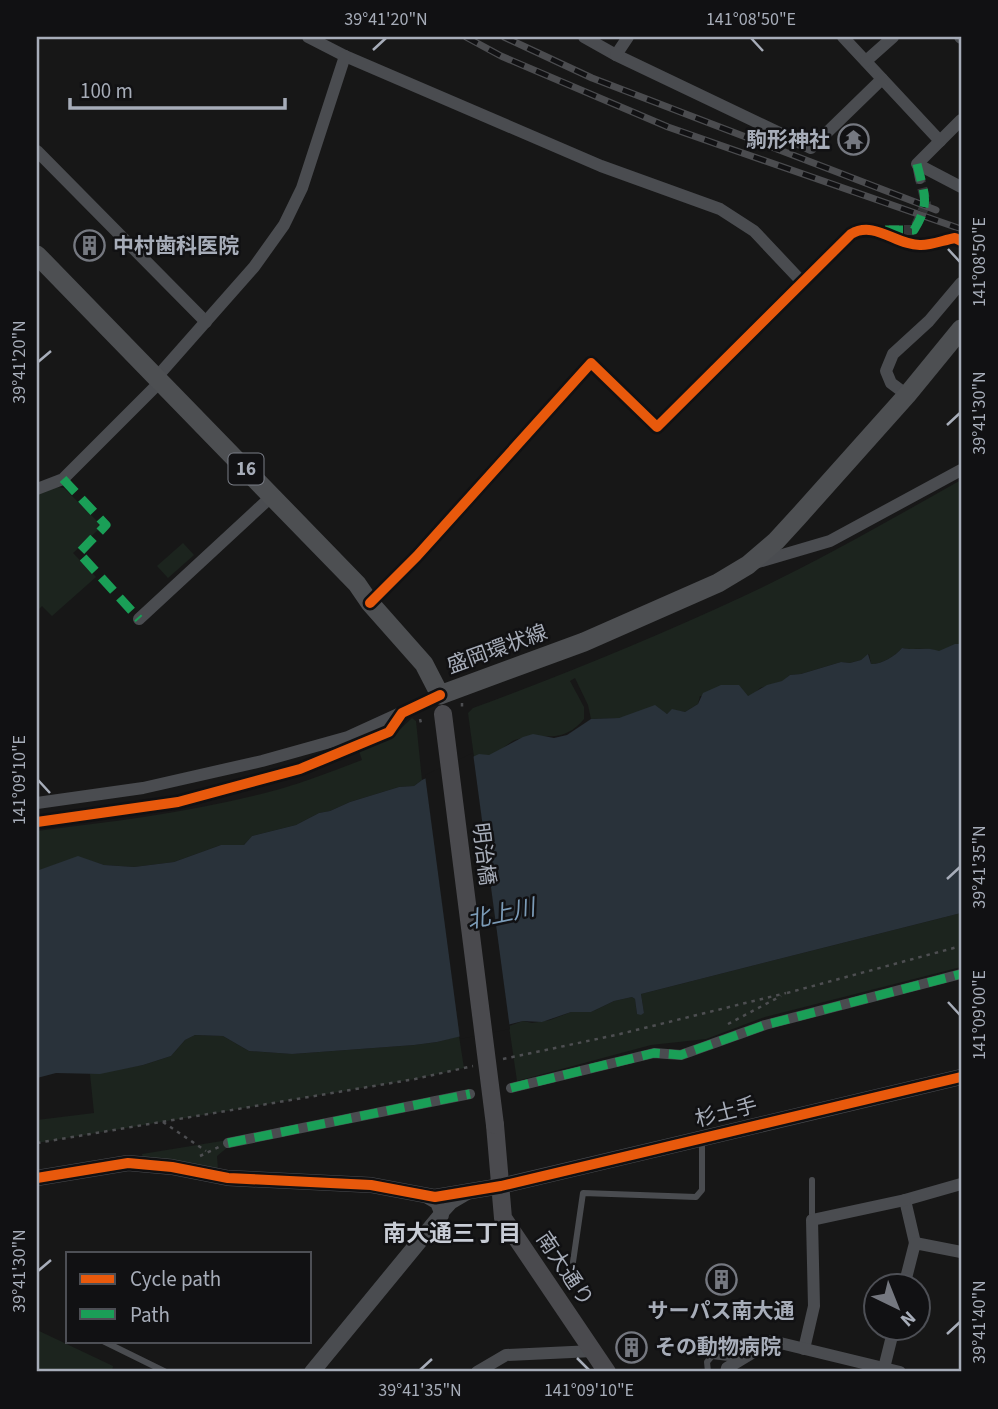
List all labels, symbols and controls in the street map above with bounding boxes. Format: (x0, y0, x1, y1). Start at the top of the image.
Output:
text: 39°41'20"N (344, 7, 428, 32)
text: 141°08'50"E (706, 7, 796, 32)
scale bar (70, 66, 285, 110)
text: 100 m (80, 76, 133, 106)
temple icon: 駒形神社 (836, 123, 870, 157)
place label: 駒形神社 (746, 125, 830, 155)
text: 141°08'50"E (967, 217, 992, 307)
building icon: 中村歯科医院 (73, 229, 107, 263)
place label: 中村歯科医院 (113, 231, 239, 261)
text: 39°41'20"N (7, 320, 32, 404)
text: 39°41'30"N (967, 371, 992, 455)
road number: 16 (229, 454, 264, 484)
street label: 盛岡環状線 (443, 617, 551, 681)
text: 141°09'10"E (7, 735, 32, 825)
street label: 明治橋 (465, 821, 503, 887)
text: 39°41'35"N (967, 825, 992, 909)
water label: 北上川 (464, 890, 541, 937)
text: 141°09'00"E (967, 970, 992, 1060)
street label: 杉土手 (692, 1090, 760, 1134)
district label: 南大通三丁目 (383, 1217, 521, 1250)
street label: 南大通り (529, 1226, 601, 1312)
text: 39°41'30"N (7, 1229, 32, 1313)
legend (66, 1252, 312, 1342)
building icon: サーパス南大通 (704, 1262, 738, 1296)
text: Cycle path (130, 1264, 221, 1294)
north arrow (862, 1272, 932, 1342)
text: 39°41'40"N (967, 1280, 992, 1364)
place label: サーパス南大通 (648, 1296, 794, 1326)
text: Path (130, 1300, 170, 1330)
text: N (894, 1304, 921, 1333)
building icon: その動物病院 (615, 1330, 649, 1364)
place label: その動物病院 (655, 1332, 781, 1362)
text: 39°41'35"N (378, 1378, 462, 1403)
text: 141°09'10"E (544, 1378, 634, 1403)

